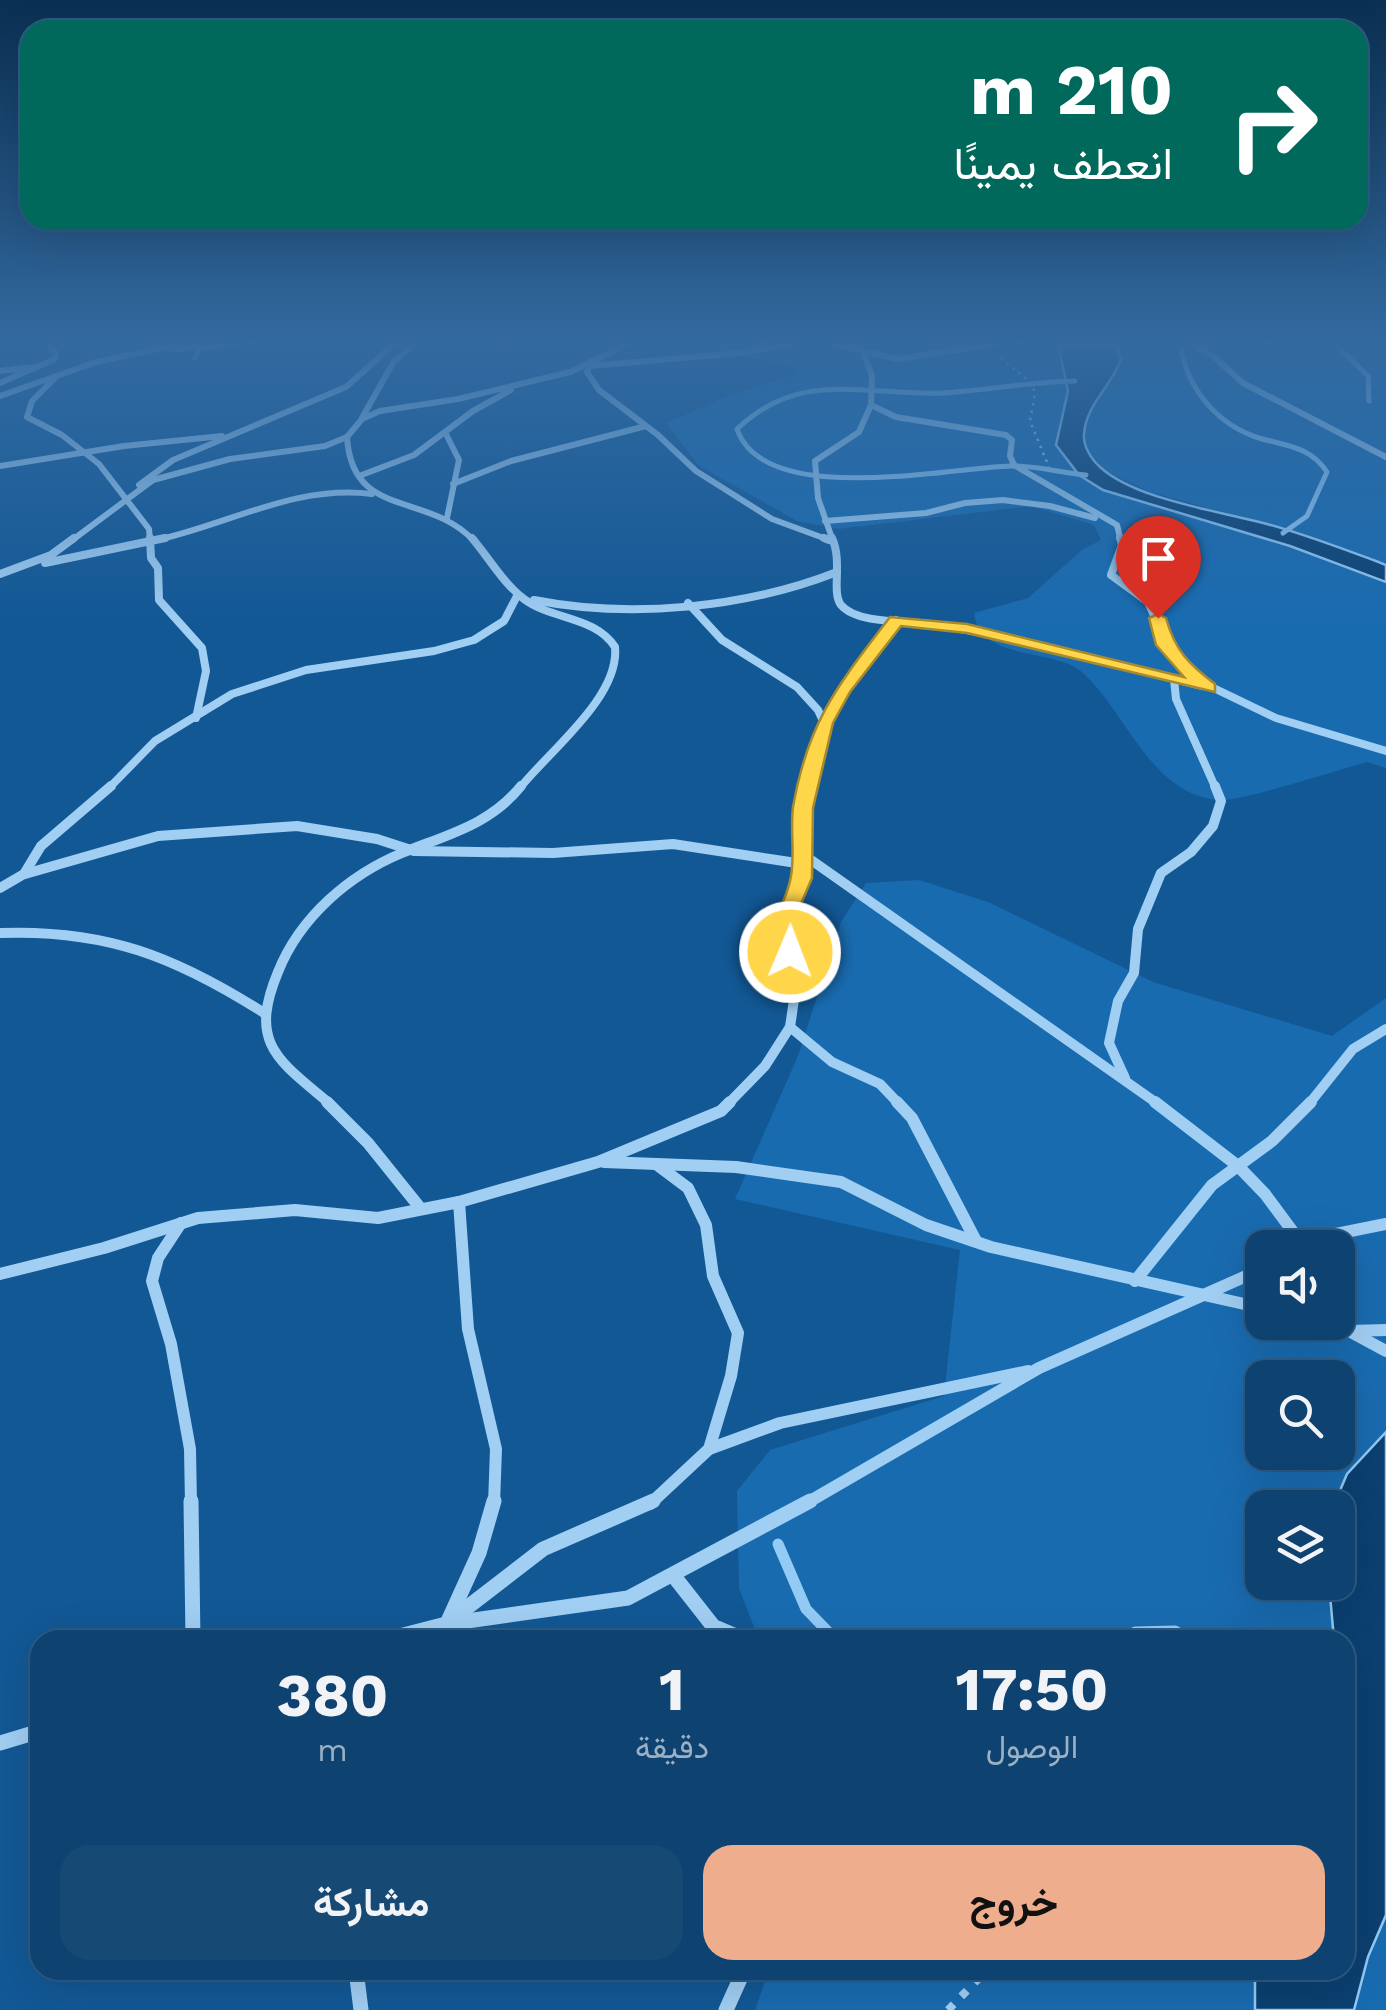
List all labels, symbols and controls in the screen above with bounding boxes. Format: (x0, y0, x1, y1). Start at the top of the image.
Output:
text: 210 m (970, 49, 1173, 131)
icon: right (1208, 60, 1338, 190)
text: انعطف يمينًا (953, 137, 1173, 190)
pin (1116, 516, 1201, 619)
icon: arrive (1131, 531, 1186, 586)
position arrow (738, 900, 842, 1004)
map controls (1245, 1230, 1355, 1600)
button: sound (1245, 1230, 1355, 1340)
button: search (1245, 1360, 1355, 1470)
button: layers (1245, 1490, 1355, 1600)
text: 1 (659, 1654, 685, 1725)
text: 17:50 (955, 1654, 1108, 1725)
text: 380 (277, 1660, 388, 1731)
text: دقيقة (635, 1728, 709, 1766)
text: الوصول (986, 1728, 1078, 1766)
text: m (317, 1731, 348, 1769)
button: مشاركة (60, 1845, 683, 1960)
button: خروج (703, 1845, 1325, 1960)

